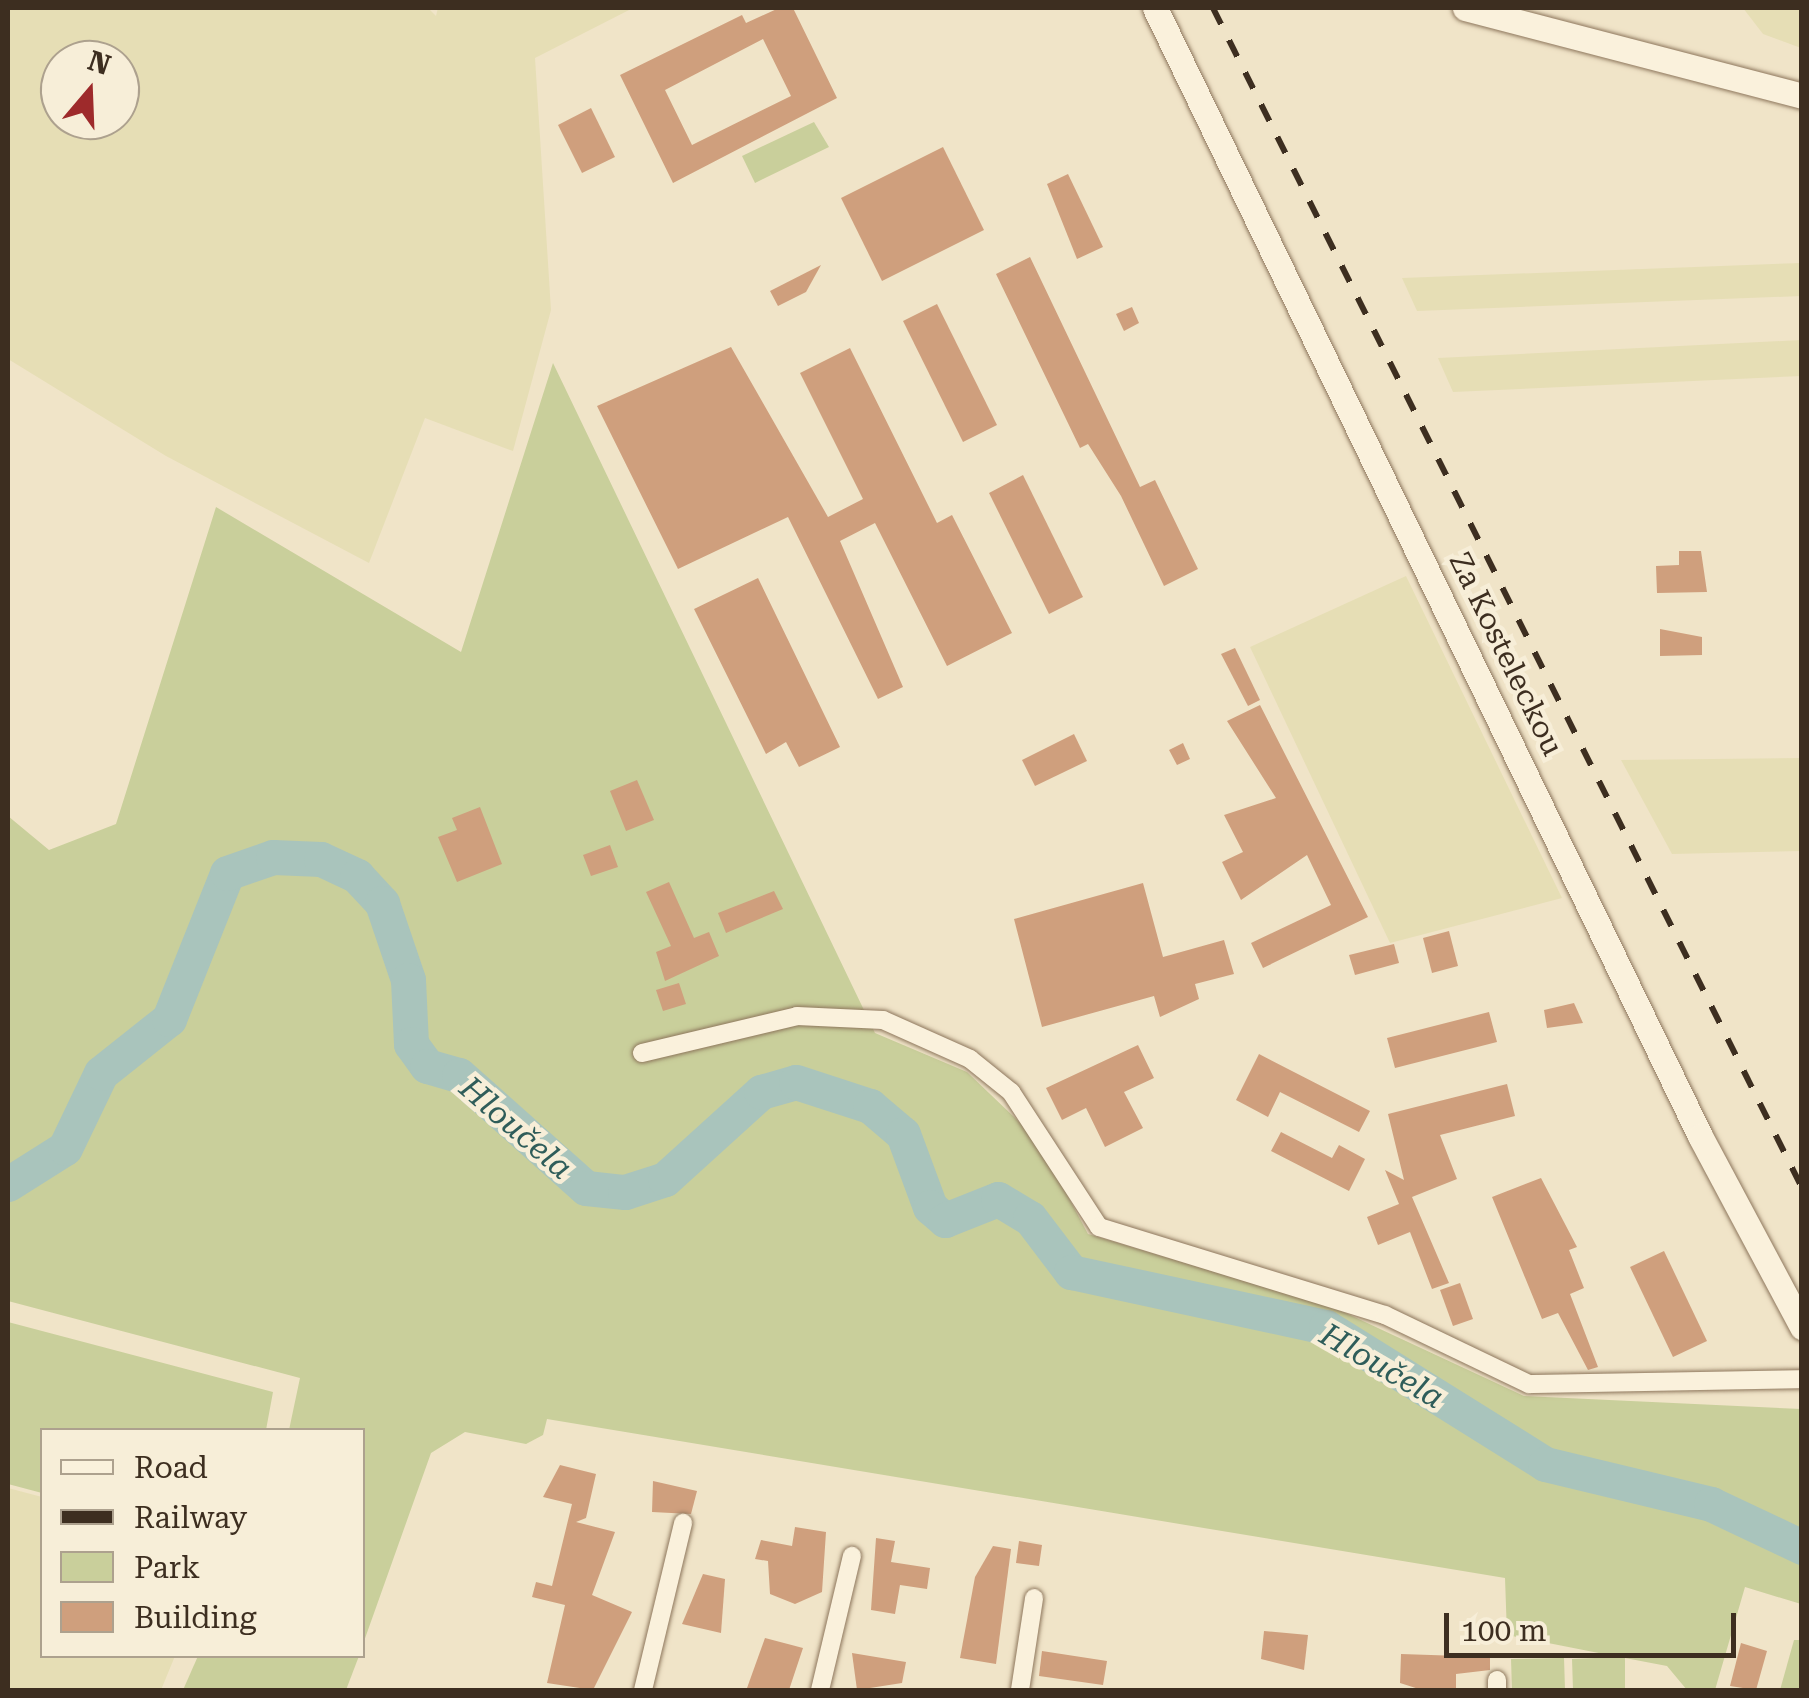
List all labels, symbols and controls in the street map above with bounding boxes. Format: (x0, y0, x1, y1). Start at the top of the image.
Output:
north arrow (40, 40, 140, 140)
text: N (84, 44, 115, 82)
street label: Za Kosteleckou (1441, 546, 1571, 762)
water label: Hloučela (452, 1069, 580, 1187)
water label: Hloučela (1313, 1315, 1451, 1417)
legend (40, 1428, 365, 1658)
text: Road (134, 1450, 208, 1485)
text: Railway (134, 1500, 247, 1535)
text: Park (134, 1550, 200, 1585)
scale bar (1449, 1593, 1742, 1655)
text: Building (134, 1600, 257, 1635)
text: 100 m (1461, 1613, 1546, 1648)

